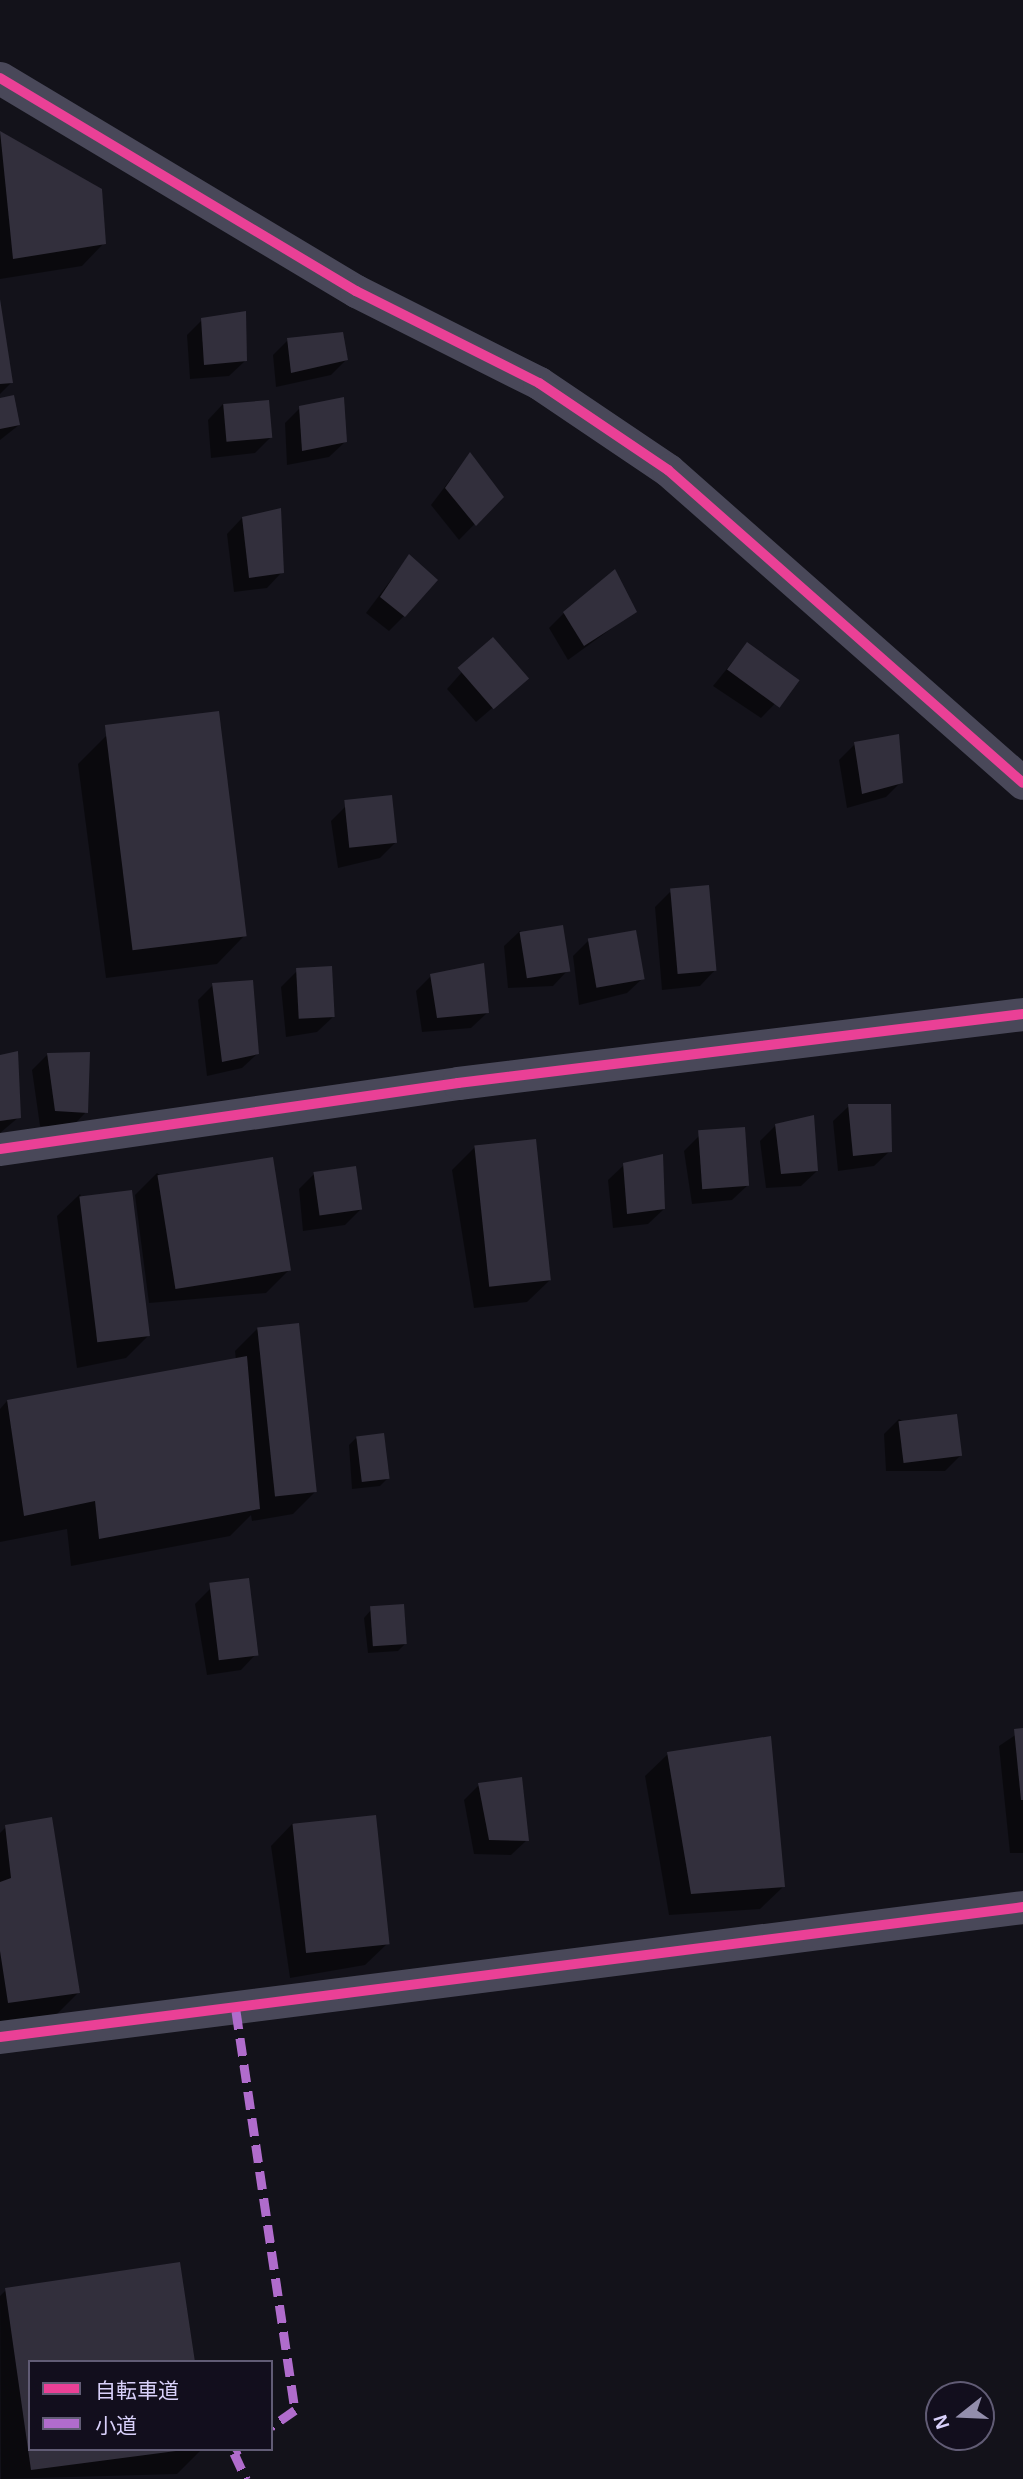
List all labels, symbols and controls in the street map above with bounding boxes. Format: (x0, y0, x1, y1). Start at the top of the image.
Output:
legend (28, 2360, 273, 2451)
text: 自転車道 (95, 2379, 179, 2402)
north arrow (925, 2381, 995, 2451)
text: N (929, 2412, 954, 2432)
text: 小道 (95, 2414, 137, 2437)

